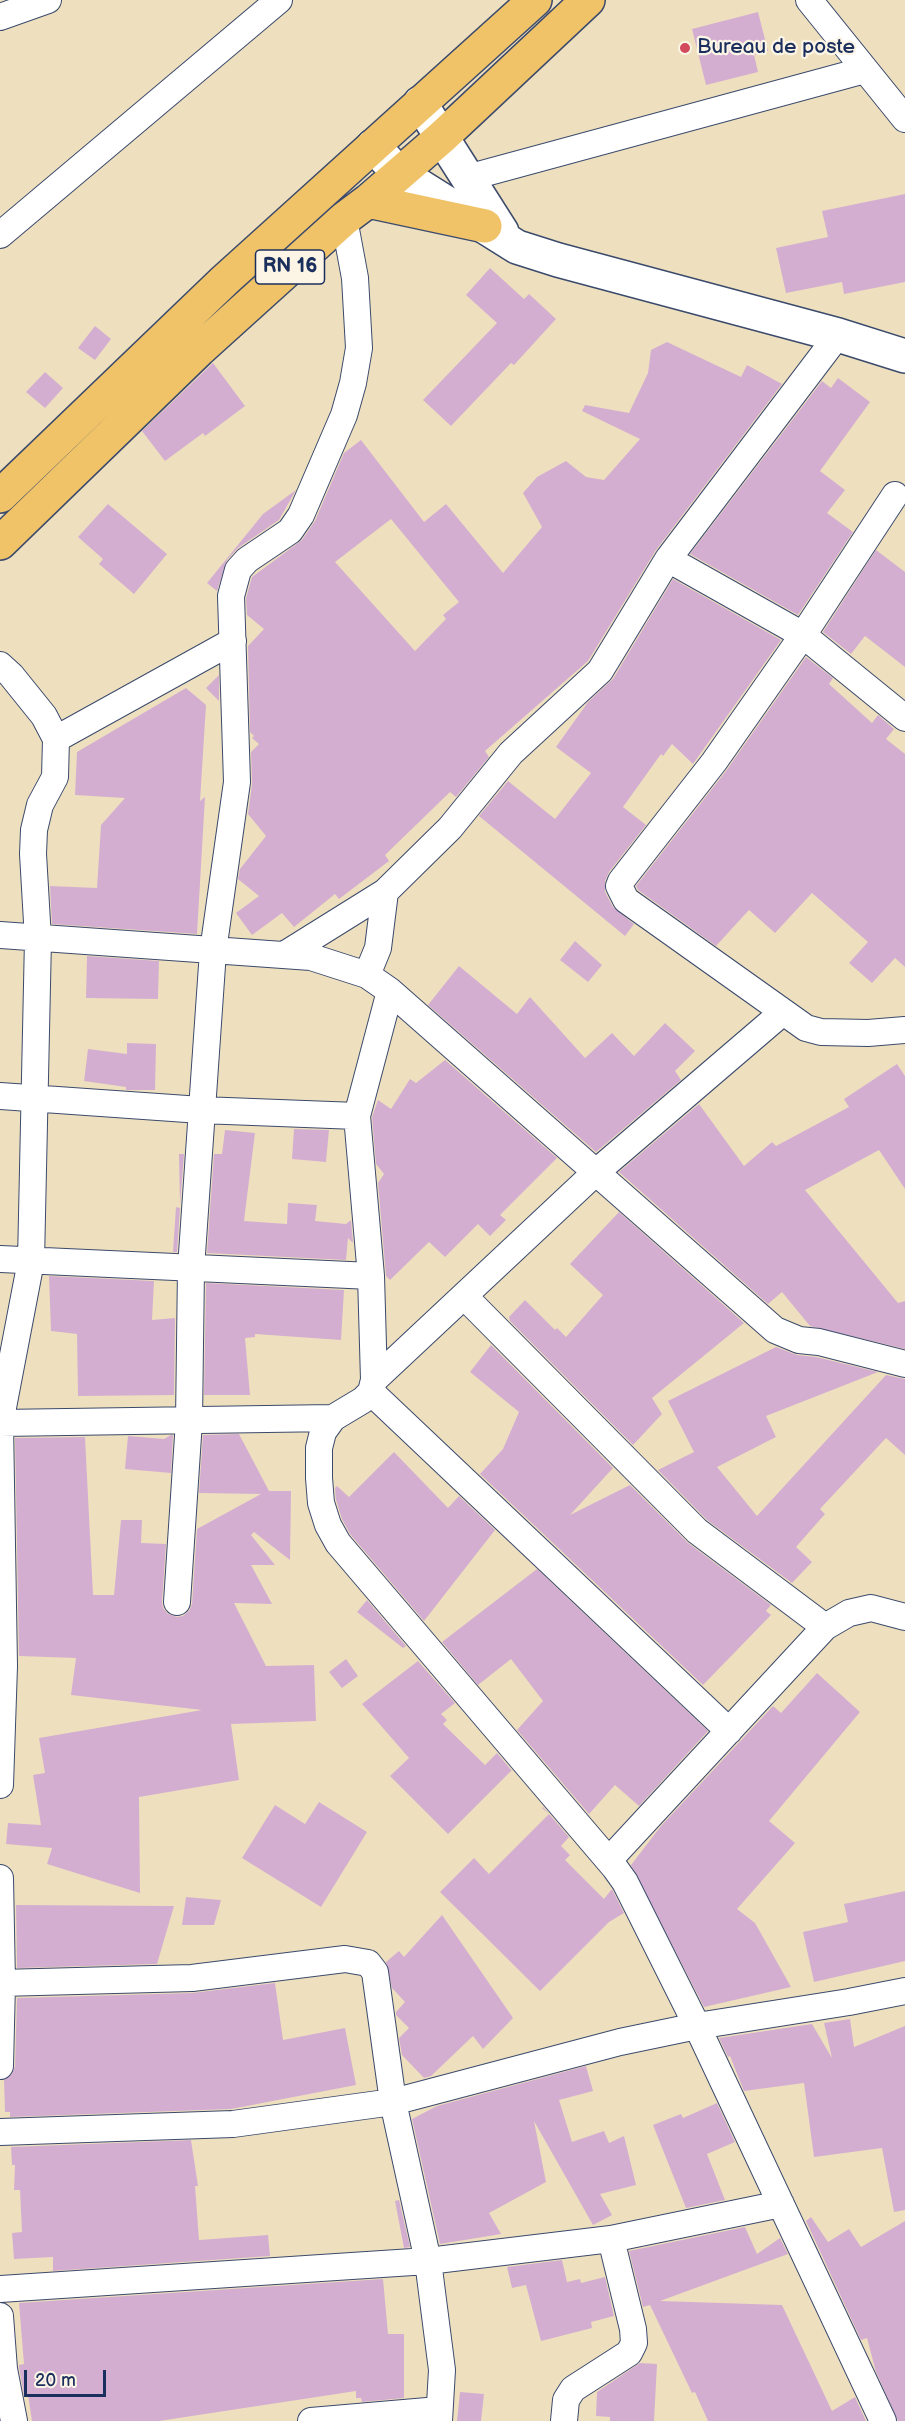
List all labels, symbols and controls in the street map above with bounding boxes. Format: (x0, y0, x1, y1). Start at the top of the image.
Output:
place label: Bureau de poste (697, 35, 855, 61)
marker: Bureau de poste (678, 41, 692, 55)
road number: RN 16 (256, 250, 324, 284)
scale bar (27, 2358, 110, 2396)
text: 20 m (35, 2370, 76, 2391)

